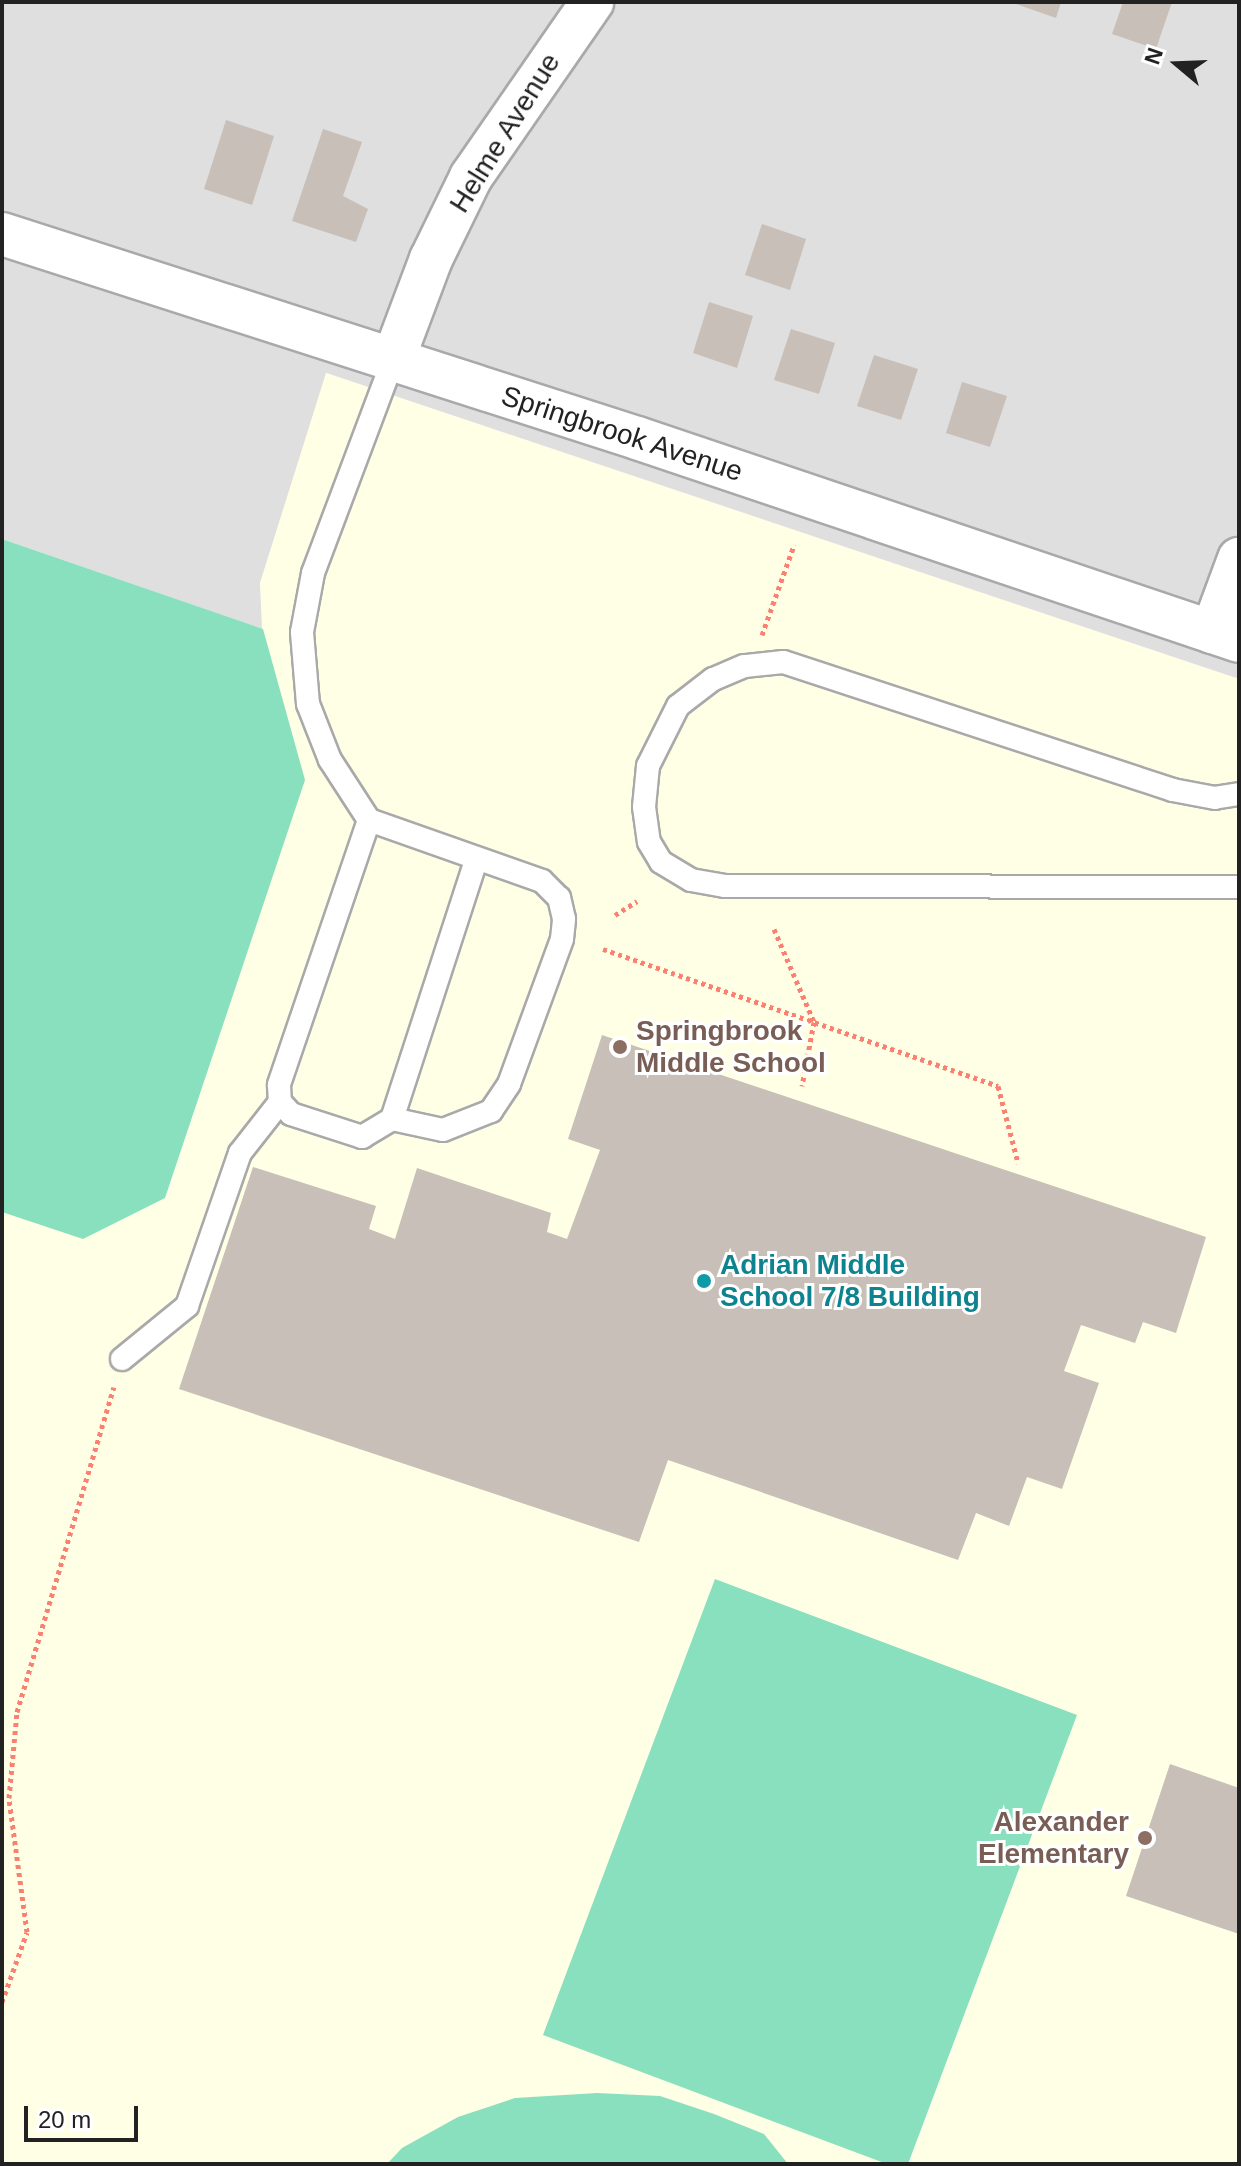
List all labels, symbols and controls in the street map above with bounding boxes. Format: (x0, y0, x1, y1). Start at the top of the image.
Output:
north arrow (1137, 24, 1217, 104)
text: N (1139, 44, 1168, 68)
street label: Helme Avenue (442, 46, 568, 220)
street label: Springbrook Avenue (496, 379, 748, 489)
place label: Springbrook Middle School (636, 1014, 826, 1080)
marker: Springbrook Middle School (611, 1038, 629, 1056)
place label: Adrian Middle School 7/8 Building (720, 1248, 980, 1314)
marker: Adrian Middle School 7/8 Building (695, 1272, 713, 1290)
place label: Alexander Elementary (978, 1805, 1129, 1871)
marker: Alexander Elementary (1136, 1829, 1154, 1847)
scale bar (28, 2090, 142, 2140)
text: 20 m (38, 2106, 91, 2133)

